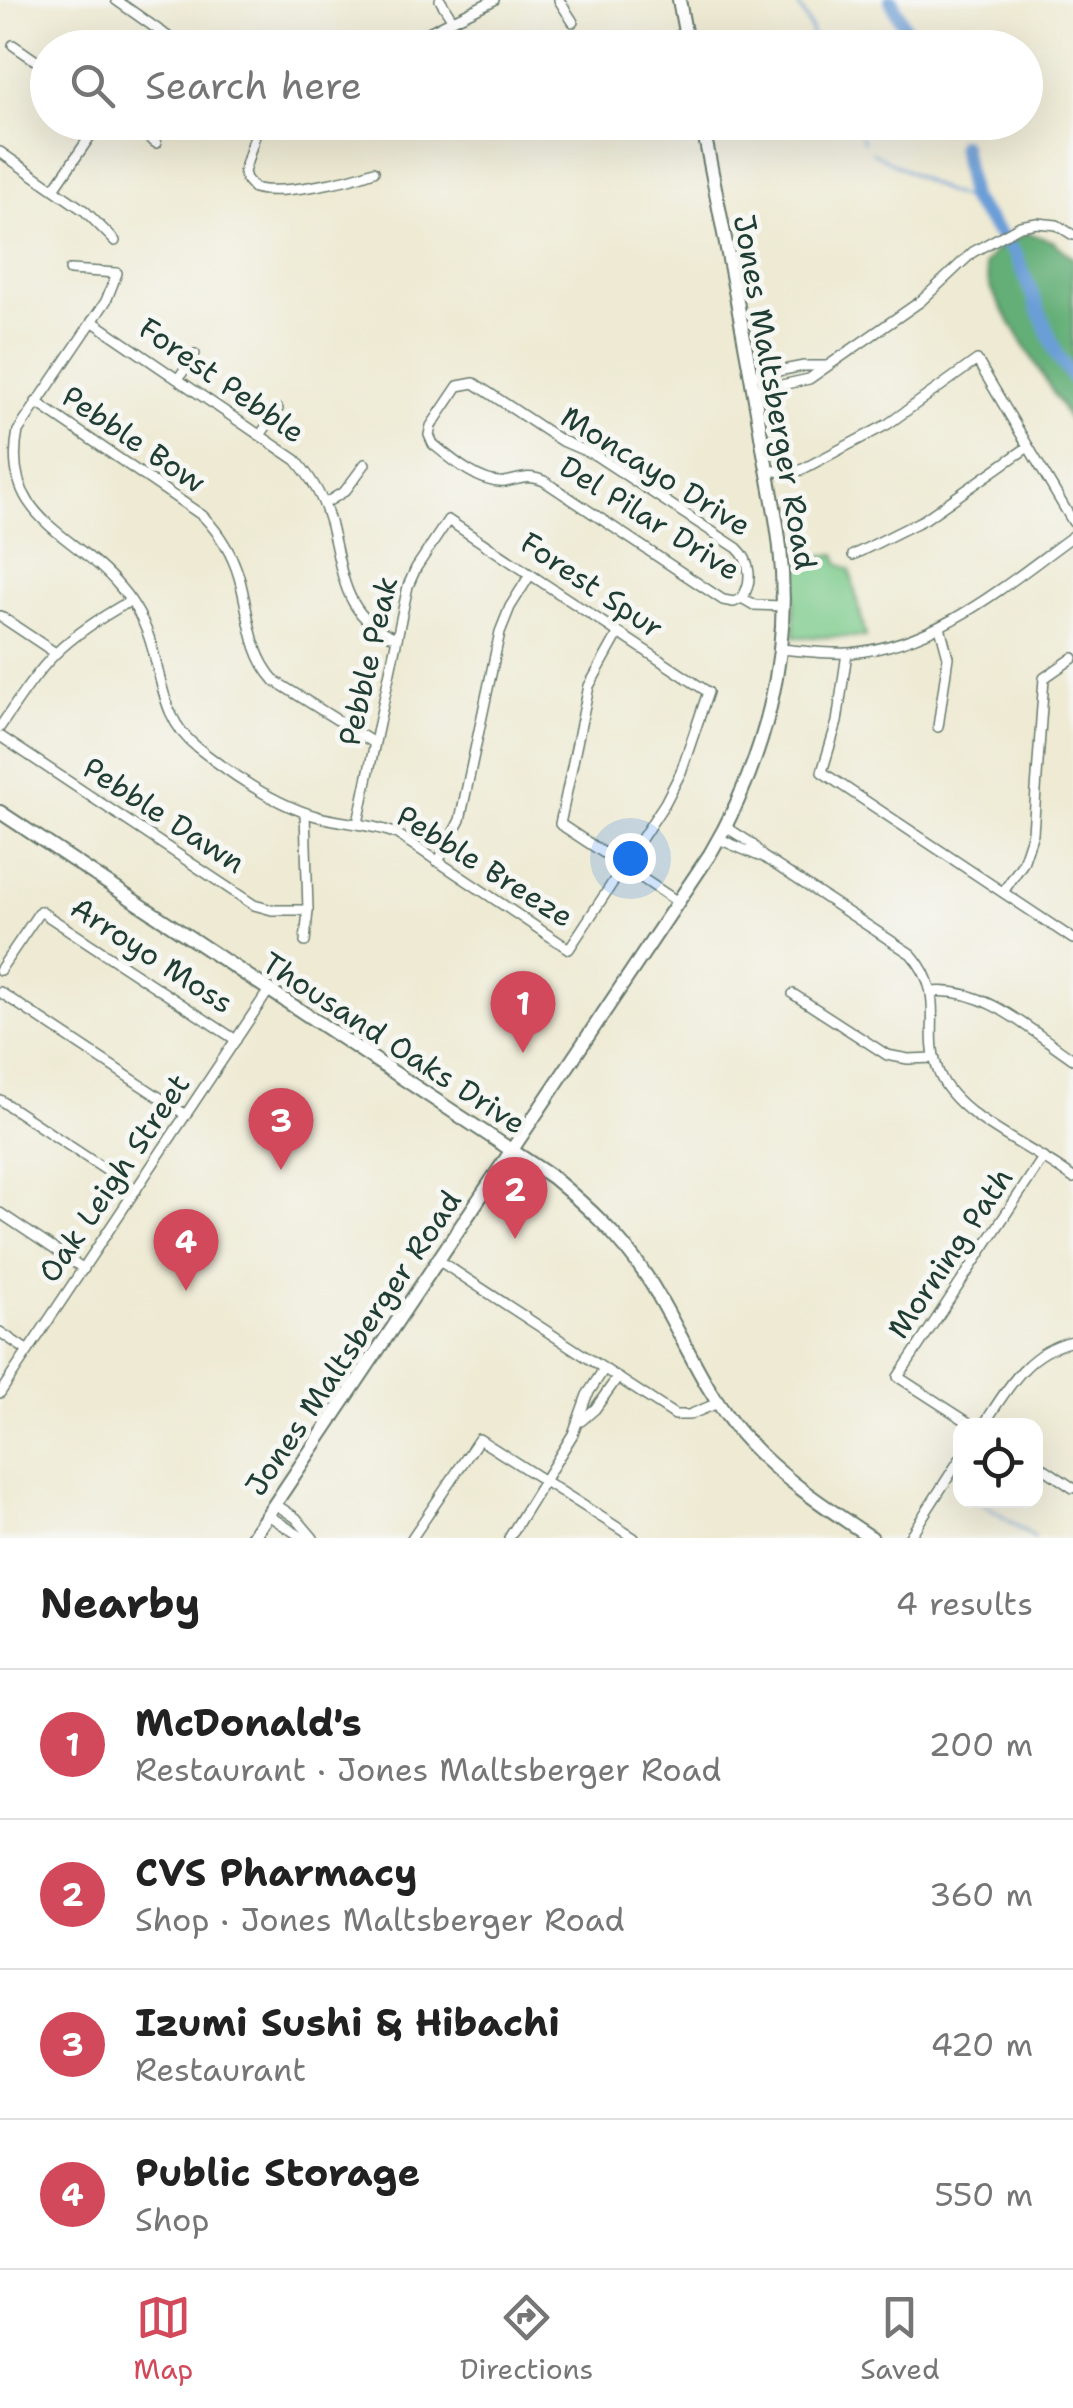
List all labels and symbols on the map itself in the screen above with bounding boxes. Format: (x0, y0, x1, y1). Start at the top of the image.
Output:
street label: Jones Maltsberger Road (724, 211, 826, 573)
street label: Forest Pebble (131, 308, 313, 452)
street label: Pebble Bow (54, 376, 214, 502)
street label: Moncayo Drive (553, 396, 759, 546)
street label: Del Pilar Drive (552, 446, 748, 590)
street label: Forest Spur (512, 522, 672, 648)
street label: Pebble Peak (329, 572, 407, 750)
street label: Pebble Dawn (75, 747, 253, 883)
street label: Pebble Breeze (389, 795, 581, 937)
your location (605, 833, 656, 884)
street label: Arroyo Moss (63, 887, 241, 1023)
street label: Thousand Oaks Drive (254, 942, 534, 1144)
pin: 1 (490, 970, 556, 1053)
street label: Oak Leigh Street (29, 1066, 199, 1290)
pin: 3 (248, 1088, 314, 1170)
pin: 2 (482, 1156, 548, 1239)
street label: Morning Path (878, 1159, 1022, 1347)
street label: Jones Maltsberger Road (235, 1182, 471, 1504)
pin: 4 (154, 1208, 218, 1291)

